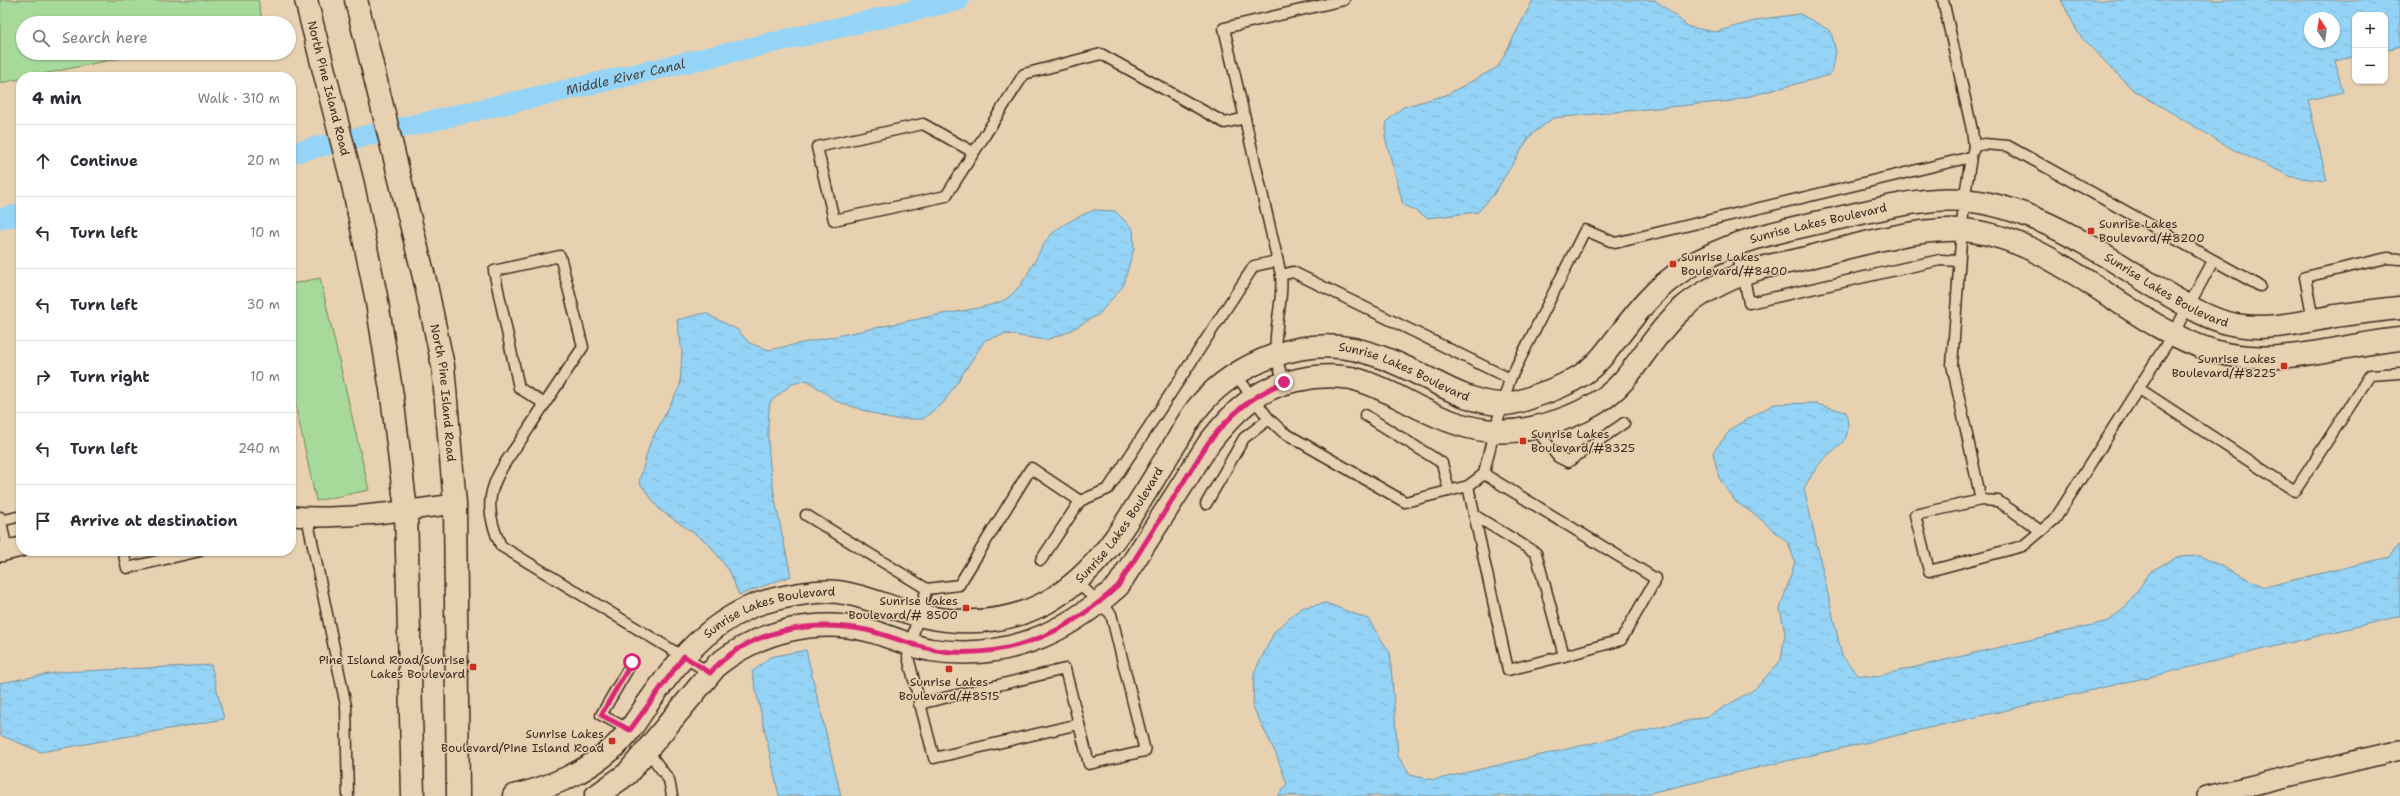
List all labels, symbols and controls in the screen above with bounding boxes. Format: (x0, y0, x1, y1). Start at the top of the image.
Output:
north arrow (2304, 12, 2340, 48)
map controls (2352, 12, 2388, 84)
button: + (2352, 12, 2388, 48)
search box (16, 16, 296, 60)
street label: North Pine Island Road (304, 19, 353, 158)
icon: search (30, 27, 52, 49)
text: Search here (62, 28, 148, 48)
button: − (2352, 48, 2388, 84)
water label: Middle River Canal (564, 55, 687, 98)
text: 4 min (32, 87, 82, 109)
text: Walk · 310 m (198, 90, 280, 107)
icon: ahead (32, 150, 54, 172)
text: Continue (70, 151, 138, 171)
text: 20 m (247, 152, 280, 169)
street label: Sunrise Lakes Boulevard (1748, 199, 1889, 247)
place label: Sunrise Lakes Boulevard/#8200 (2099, 216, 2205, 246)
icon: left (32, 222, 54, 244)
text: Turn left (70, 223, 138, 243)
text: 10 m (250, 224, 280, 241)
marker: Sunrise Lakes Boulevard/#8200 (2086, 226, 2096, 236)
place label: Sunrise Lakes Boulevard/#8400 (1681, 249, 1787, 279)
street label: Sunrise Lakes Boulevard (2101, 249, 2231, 331)
marker: Sunrise Lakes Boulevard/#8400 (1668, 259, 1678, 269)
icon: left (32, 294, 54, 316)
text: Turn left (70, 295, 138, 315)
text: 30 m (246, 296, 280, 313)
street label: North Pine Island Road (426, 323, 459, 463)
street label: Sunrise Lakes Boulevard (1338, 339, 1472, 405)
place label: Sunrise Lakes Boulevard/#8225 (2172, 351, 2276, 381)
marker: Sunrise Lakes Boulevard/#8225 (2279, 361, 2289, 371)
icon: right (32, 366, 54, 388)
text: Turn right (70, 367, 150, 387)
text: 10 m (250, 368, 280, 385)
route end (1275, 373, 1293, 391)
place label: Sunrise Lakes Boulevard/#8325 (1531, 426, 1635, 456)
marker: Sunrise Lakes Boulevard/#8325 (1518, 436, 1528, 446)
icon: left (32, 438, 54, 460)
text: Turn left (70, 439, 138, 459)
text: 240 m (238, 440, 280, 457)
street label: Sunrise Lakes Boulevard (1072, 464, 1167, 587)
icon: arrive (32, 510, 54, 532)
text: Arrive at destination (70, 511, 238, 531)
street label: Sunrise Lakes Boulevard (700, 584, 836, 642)
place label: Sunrise Lakes Boulevard/# 8500 (848, 593, 958, 623)
marker: Sunrise Lakes Boulevard/# 8500 (961, 603, 971, 613)
place label: Pine Island Road/Sunrise Lakes Boulevard (319, 652, 465, 682)
route start (623, 653, 641, 671)
marker: Pine Island Road/Sunrise Lakes Boulevard (468, 662, 478, 672)
marker: Sunrise Lakes Boulevard/#8515 (944, 664, 954, 674)
place label: Sunrise Lakes Boulevard/#8515 (899, 674, 999, 704)
place label: Sunrise Lakes Boulevard/Pine Island Road (441, 726, 604, 756)
marker: Sunrise Lakes Boulevard/Pine Island Road (607, 736, 617, 746)

